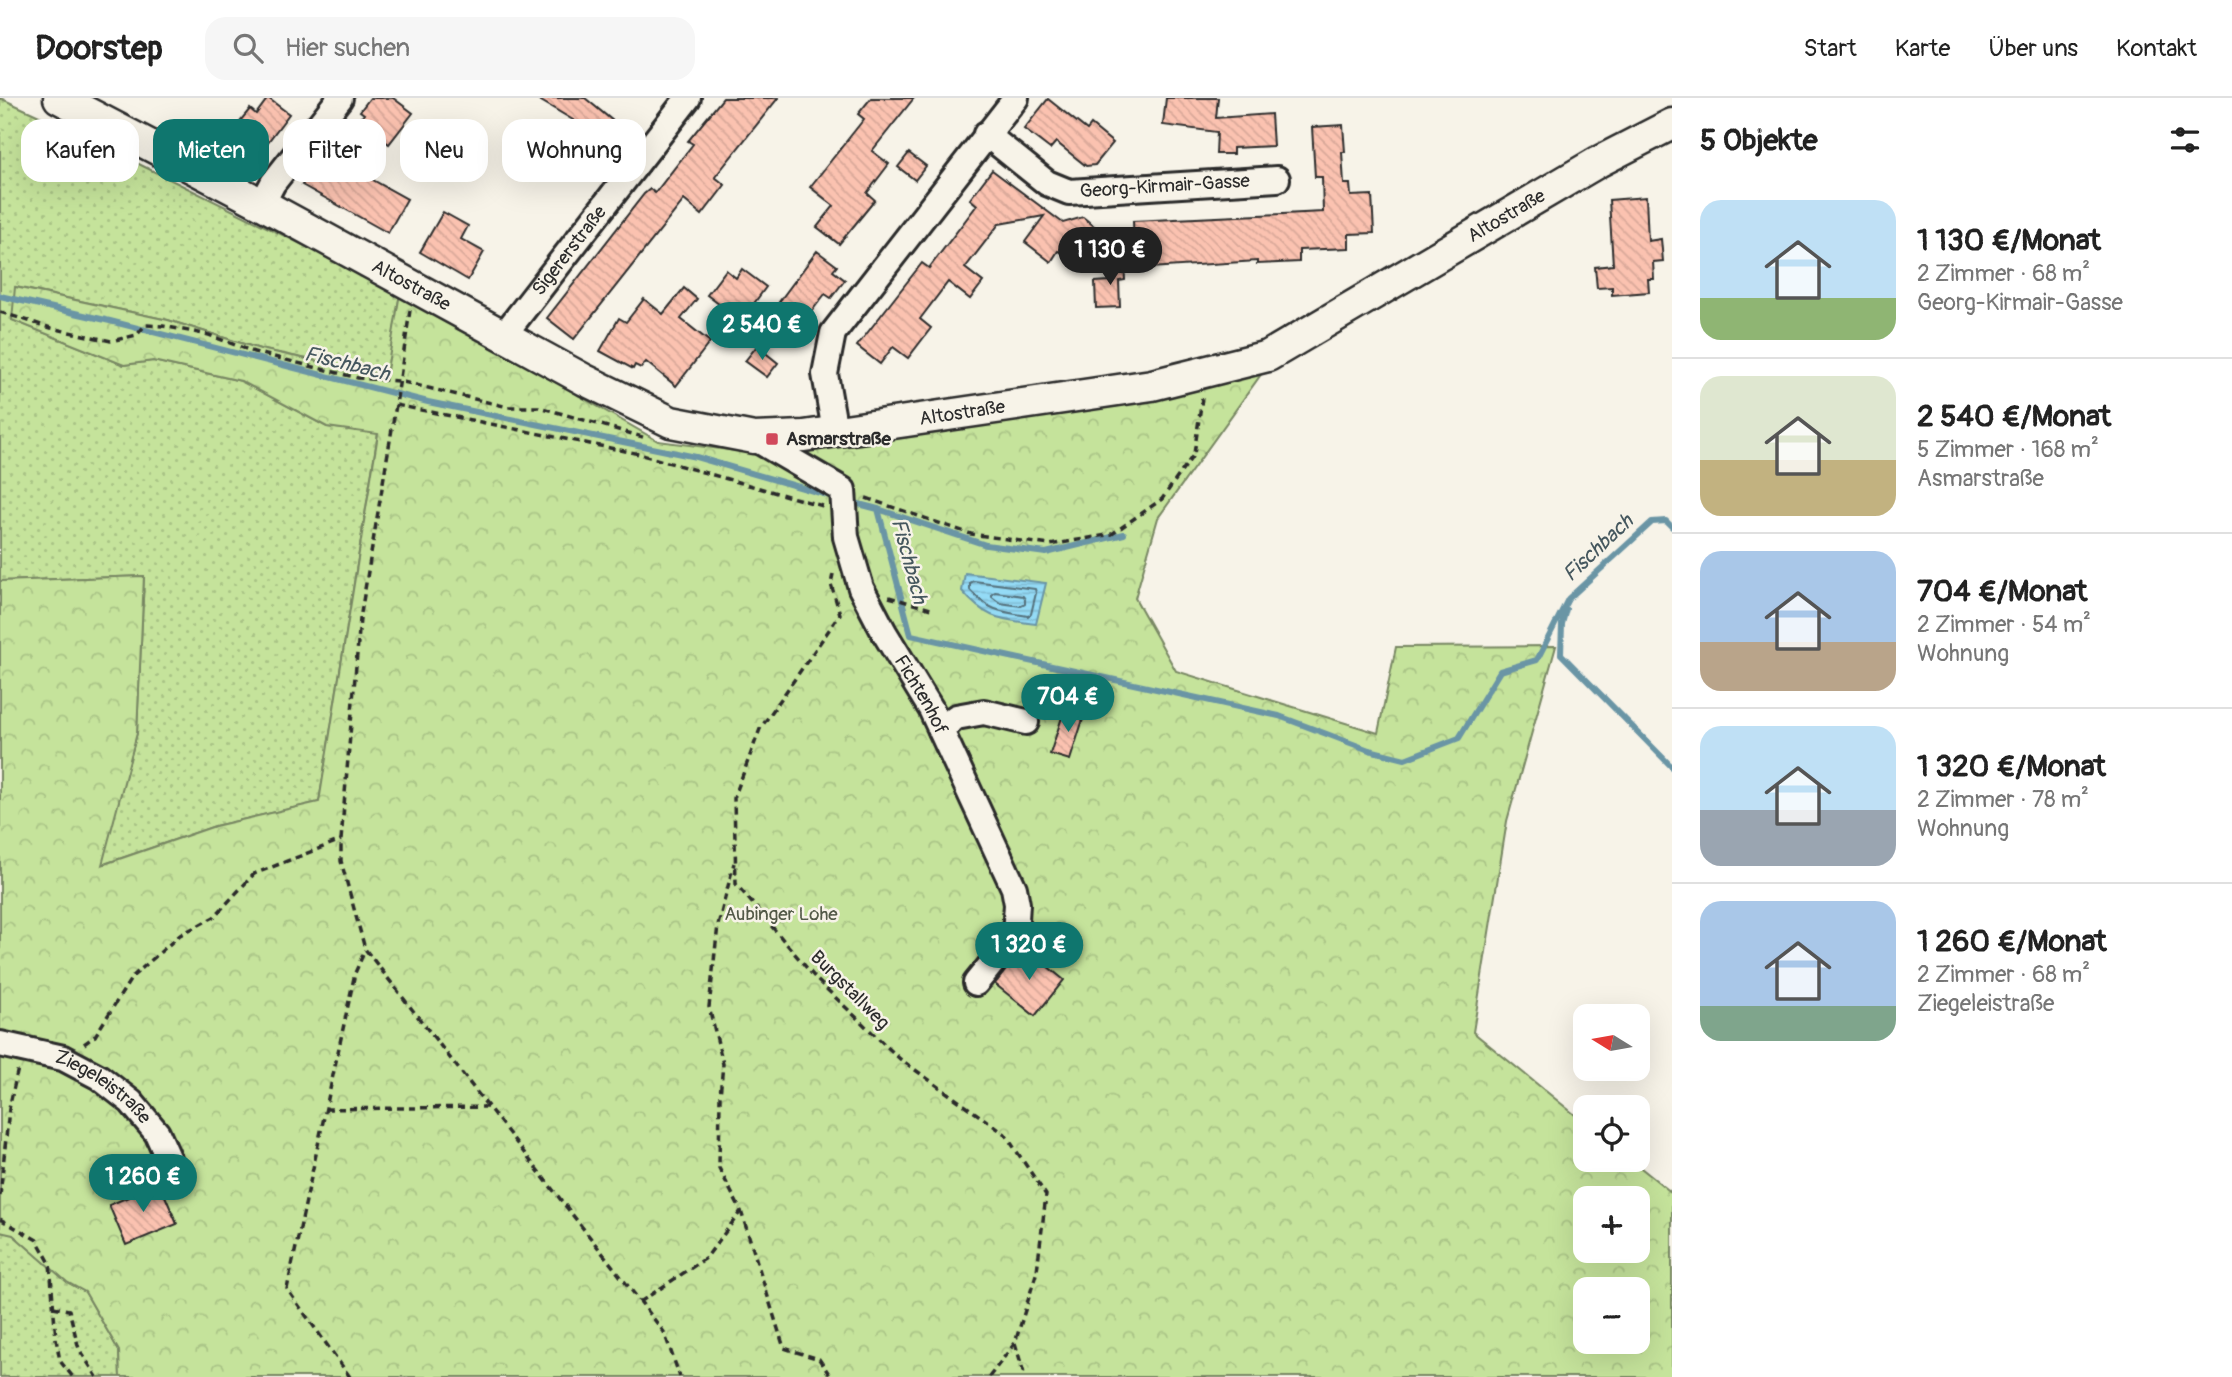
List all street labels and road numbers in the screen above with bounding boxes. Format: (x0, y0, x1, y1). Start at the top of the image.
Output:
street label: Georg-Kirmair-Gasse (1079, 169, 1251, 203)
street label: Altostraße (1463, 183, 1550, 248)
street label: Sigererstraße (527, 200, 612, 301)
street label: Altostraße (368, 254, 455, 317)
street label: Altostraße (918, 395, 1007, 431)
street label: Fichtenhof (889, 651, 953, 738)
street label: Burgstallweg (805, 945, 895, 1035)
street label: Ziegeleistraße (53, 1045, 157, 1129)

